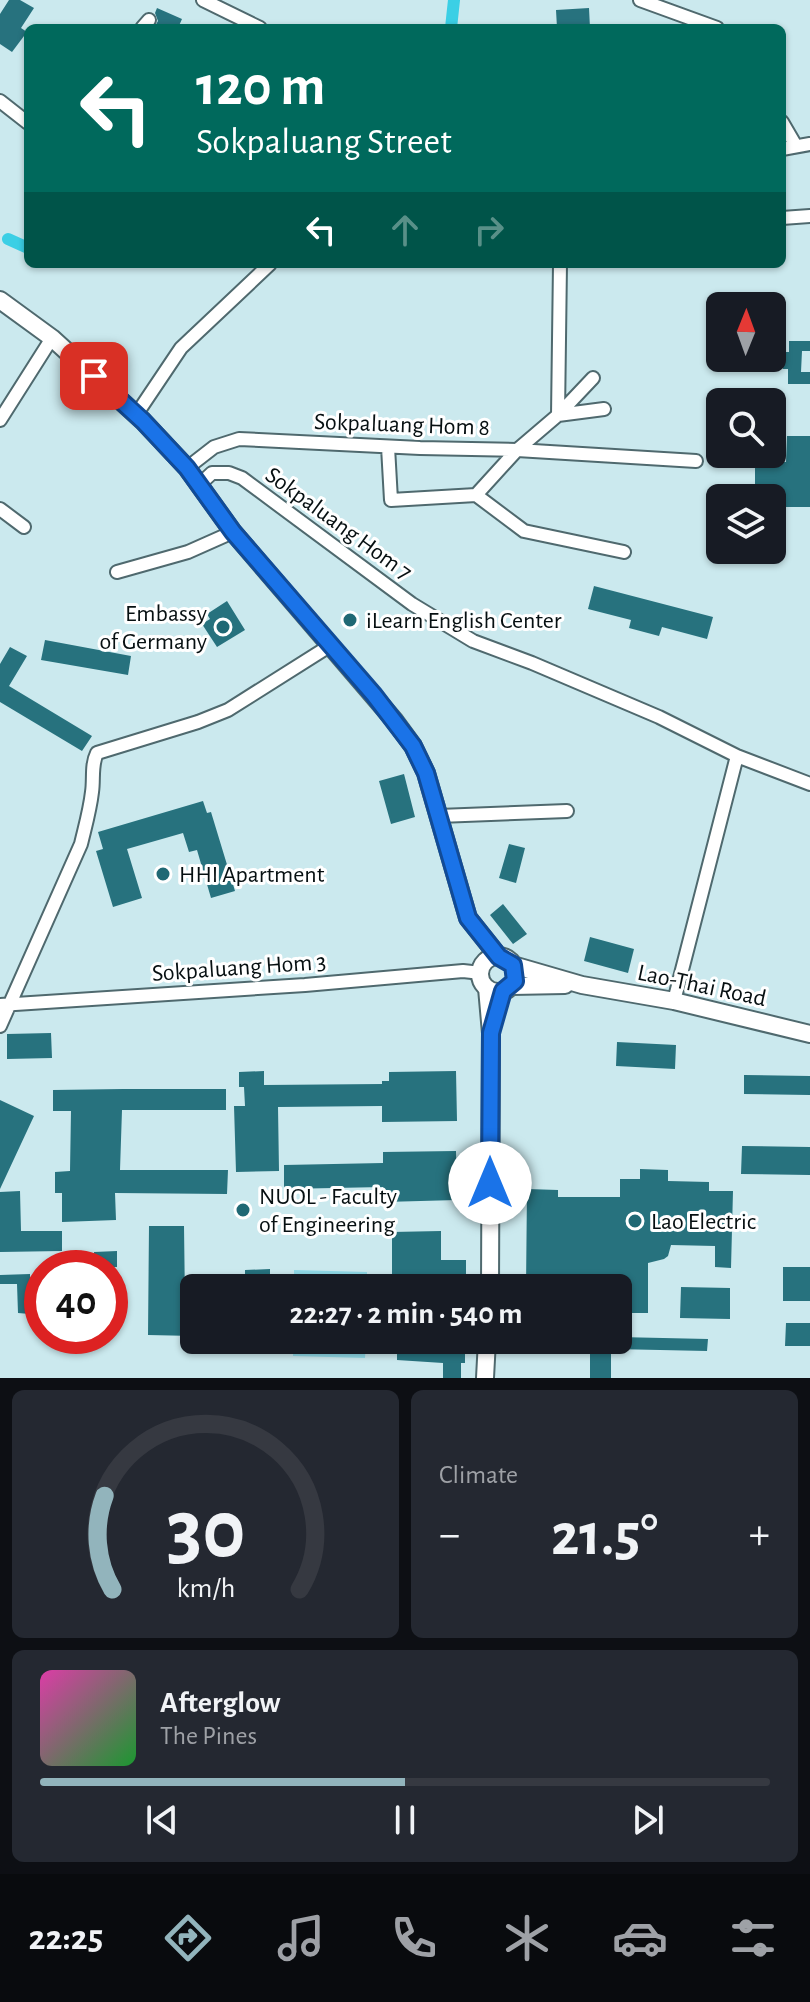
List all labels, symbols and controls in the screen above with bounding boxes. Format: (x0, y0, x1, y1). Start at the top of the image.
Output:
icon: left (64, 56, 168, 160)
text: 120 m (196, 59, 325, 115)
text: Sokpaluang Street (196, 124, 452, 160)
icon: left (299, 208, 343, 252)
icon: ahead (383, 208, 427, 252)
icon: right (467, 208, 511, 252)
north arrow (706, 292, 786, 372)
map controls (706, 292, 786, 564)
pin (60, 342, 128, 410)
icon: arrive (72, 354, 116, 398)
button: search (706, 388, 786, 468)
street label: Sokpaluang Hom 8 (314, 410, 490, 440)
street label: Sokpaluang Hom 7 (261, 463, 416, 585)
button: layers (706, 484, 786, 564)
place label: Embassy of Germany (100, 602, 207, 654)
place label: iLearn English Center (366, 609, 562, 633)
marker: iLearn English Center (341, 611, 359, 629)
marker: Embassy of Germany (214, 618, 232, 636)
place label: HHI Apartment (179, 863, 325, 887)
marker: HHI Apartment (154, 865, 172, 883)
street label: Sokpaluang Hom 3 (151, 950, 327, 986)
street label: Lao-Thai Road (635, 961, 768, 1011)
position arrow (448, 1141, 532, 1225)
place label: NUOL - Faculty of Engineering (259, 1185, 397, 1237)
marker: NUOL - Faculty of Engineering (234, 1201, 252, 1219)
place label: Lao Electric (651, 1210, 756, 1234)
marker: Lao Electric (626, 1212, 644, 1230)
speed limit sign: 40 (24, 1250, 128, 1354)
text: 22:27 · 2 min · 540 m (289, 1299, 523, 1329)
text: Climate (439, 1462, 518, 1488)
text: 30 (166, 1489, 245, 1573)
text: 21.5° (551, 1506, 658, 1566)
text: − (439, 1513, 460, 1557)
text: + (749, 1513, 770, 1557)
text: km/h (176, 1574, 235, 1603)
text: Afterglow (160, 1688, 281, 1718)
text: The Pines (160, 1723, 257, 1749)
icon: previous (140, 1798, 184, 1842)
icon: pause (383, 1798, 427, 1842)
icon: next (626, 1798, 670, 1842)
icon: directions (160, 1910, 216, 1966)
icon: music (273, 1910, 329, 1966)
icon: phone (386, 1910, 442, 1966)
icon: climate (499, 1910, 555, 1966)
icon: car (612, 1910, 668, 1966)
icon: filters (725, 1910, 781, 1966)
text: 22:25 (29, 1920, 103, 1956)

